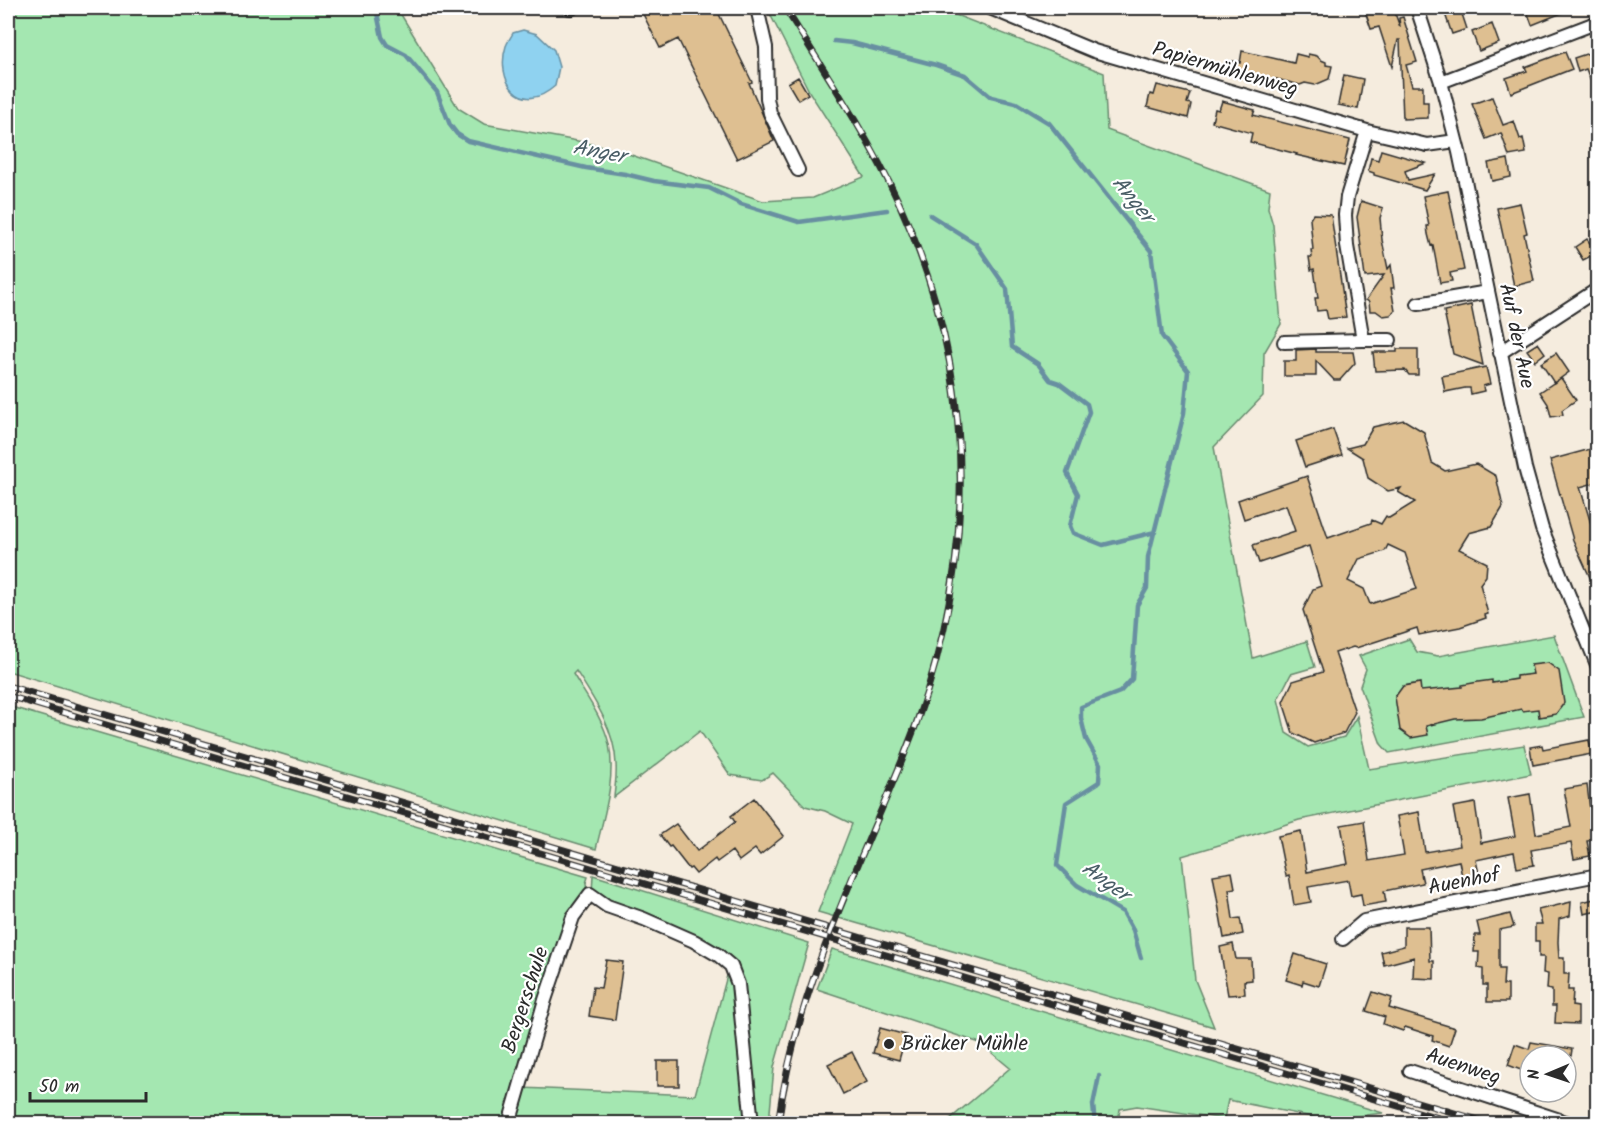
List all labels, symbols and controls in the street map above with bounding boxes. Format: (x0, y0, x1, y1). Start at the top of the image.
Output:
street label: Papiermühlenweg (1148, 33, 1302, 107)
water label: Anger (570, 131, 633, 176)
water label: Anger (1102, 168, 1165, 235)
street label: Auf der Aue (1489, 280, 1543, 392)
water label: Anger (1073, 852, 1140, 914)
street label: Auenhof (1425, 859, 1505, 905)
street label: Bergerschule (493, 942, 559, 1058)
place label: Brücker Mühle (901, 1028, 1028, 1061)
marker: Brücker Mühle (882, 1037, 896, 1051)
street label: Auenweg (1421, 1039, 1505, 1095)
north arrow (1518, 1044, 1578, 1104)
scale bar (30, 1065, 146, 1103)
text: N (1522, 1069, 1547, 1080)
text: 50 m (39, 1073, 79, 1102)

